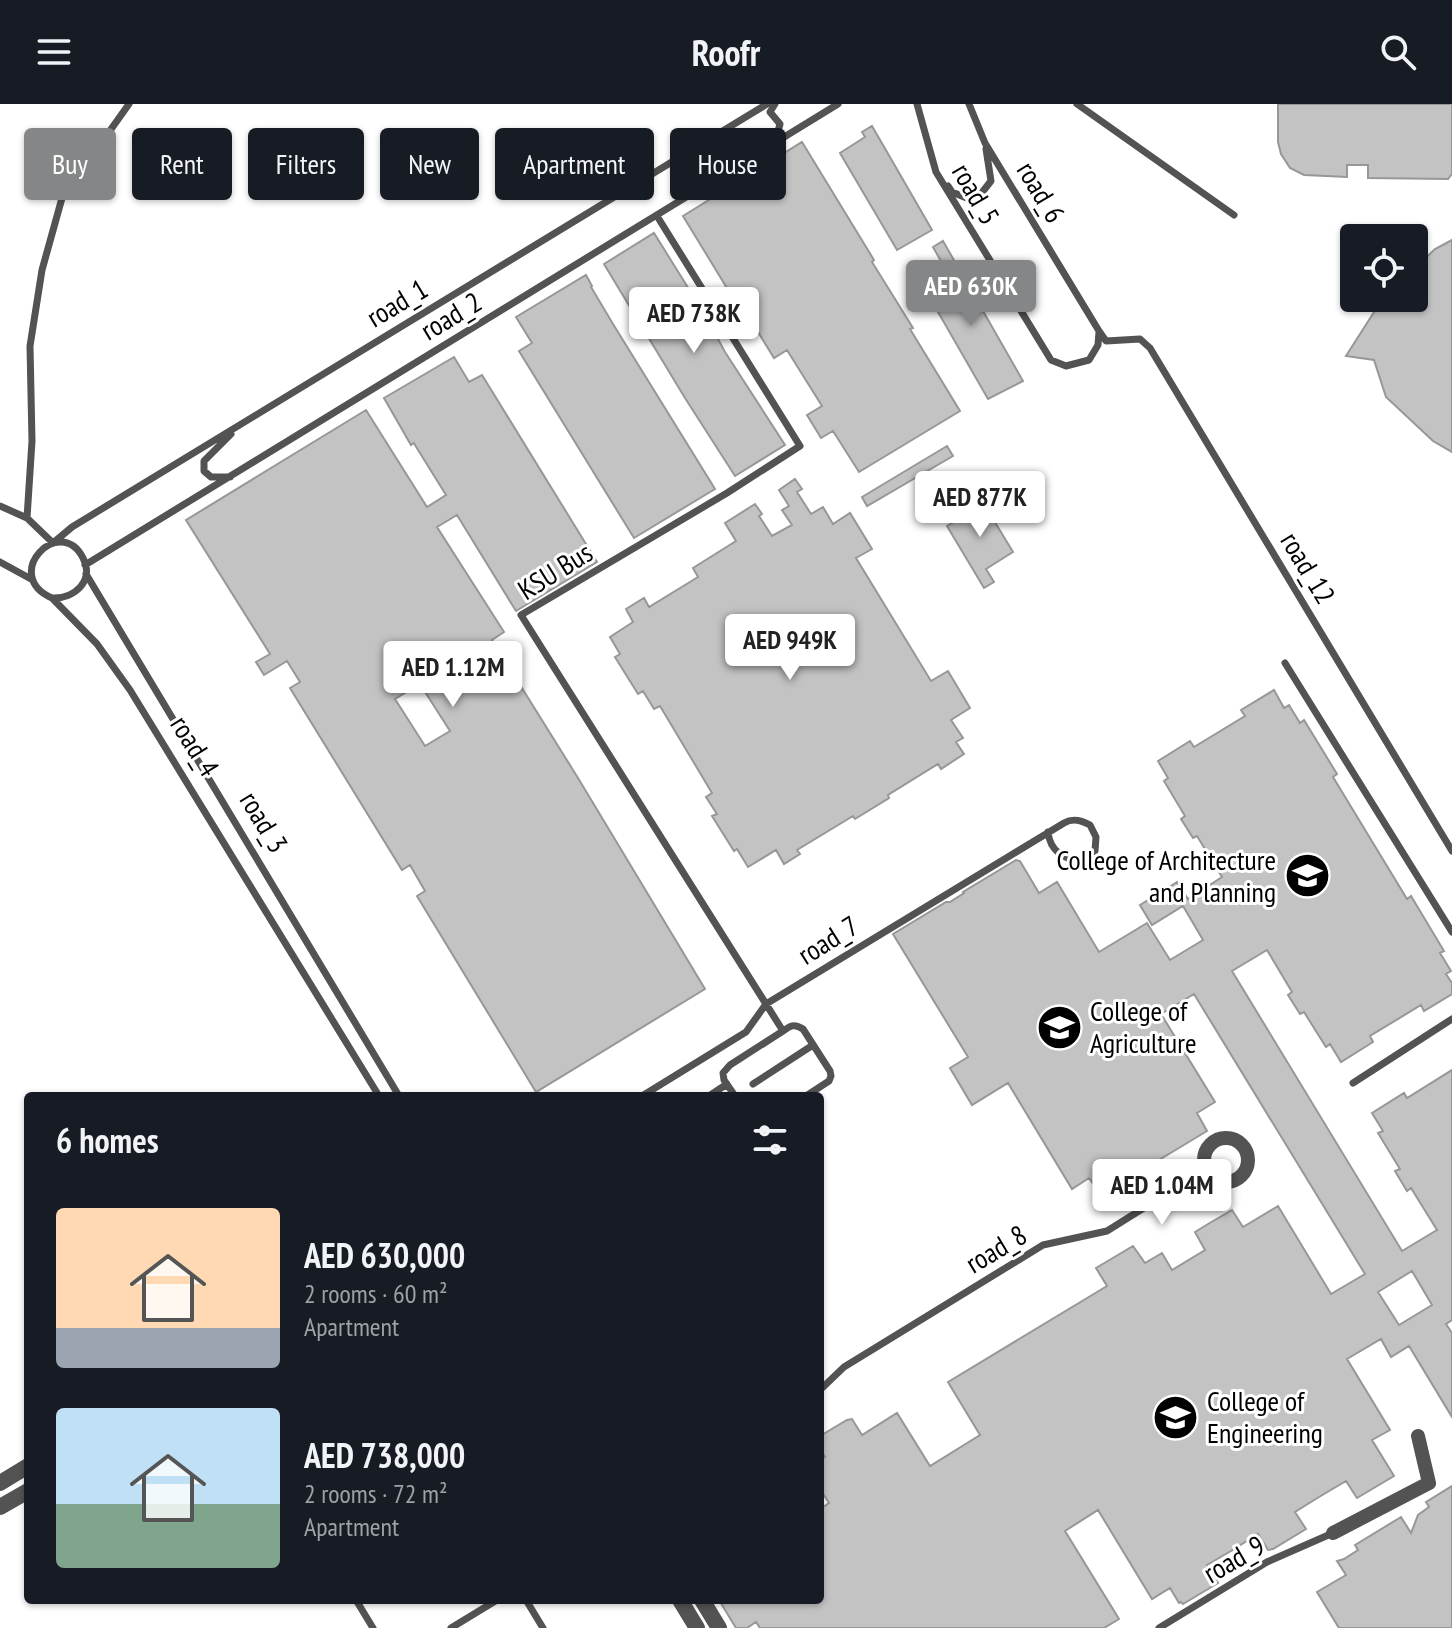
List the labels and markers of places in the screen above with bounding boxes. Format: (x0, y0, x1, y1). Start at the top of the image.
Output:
pin: AED 630K (888, 260, 1054, 328)
pin: AED 738K (611, 287, 777, 355)
pin: AED 877K (897, 471, 1063, 539)
pin: AED 949K (707, 614, 873, 682)
pin: AED 1.12M (361, 641, 545, 709)
place label: College of Architecture and Planning (1057, 841, 1276, 910)
school or university icon: College of Architecture and Planning (1283, 852, 1331, 900)
place label: College of Agriculture (1090, 992, 1197, 1061)
school or university icon: College of Agriculture (1035, 1003, 1083, 1051)
pin: AED 1.04M (1070, 1159, 1254, 1227)
place label: College of Engineering (1207, 1382, 1323, 1451)
school or university icon: College of Engineering (1152, 1393, 1200, 1441)

